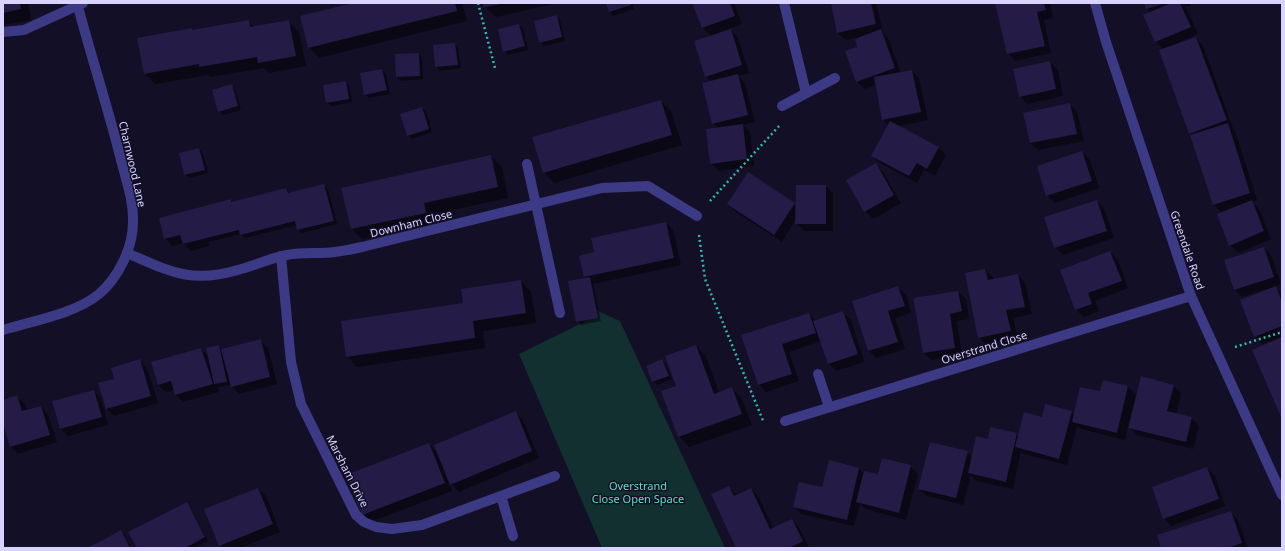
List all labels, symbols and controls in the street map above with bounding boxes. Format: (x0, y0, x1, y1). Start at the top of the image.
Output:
street label: Charnwood Lane (116, 120, 150, 208)
street label: Downham Close (368, 206, 454, 240)
street label: Greendale Road (1167, 208, 1209, 292)
street label: Overstrand Close (939, 327, 1029, 367)
street label: Marsham Drive (323, 432, 373, 510)
park label: Overstrand Close Open Space (592, 478, 684, 506)

